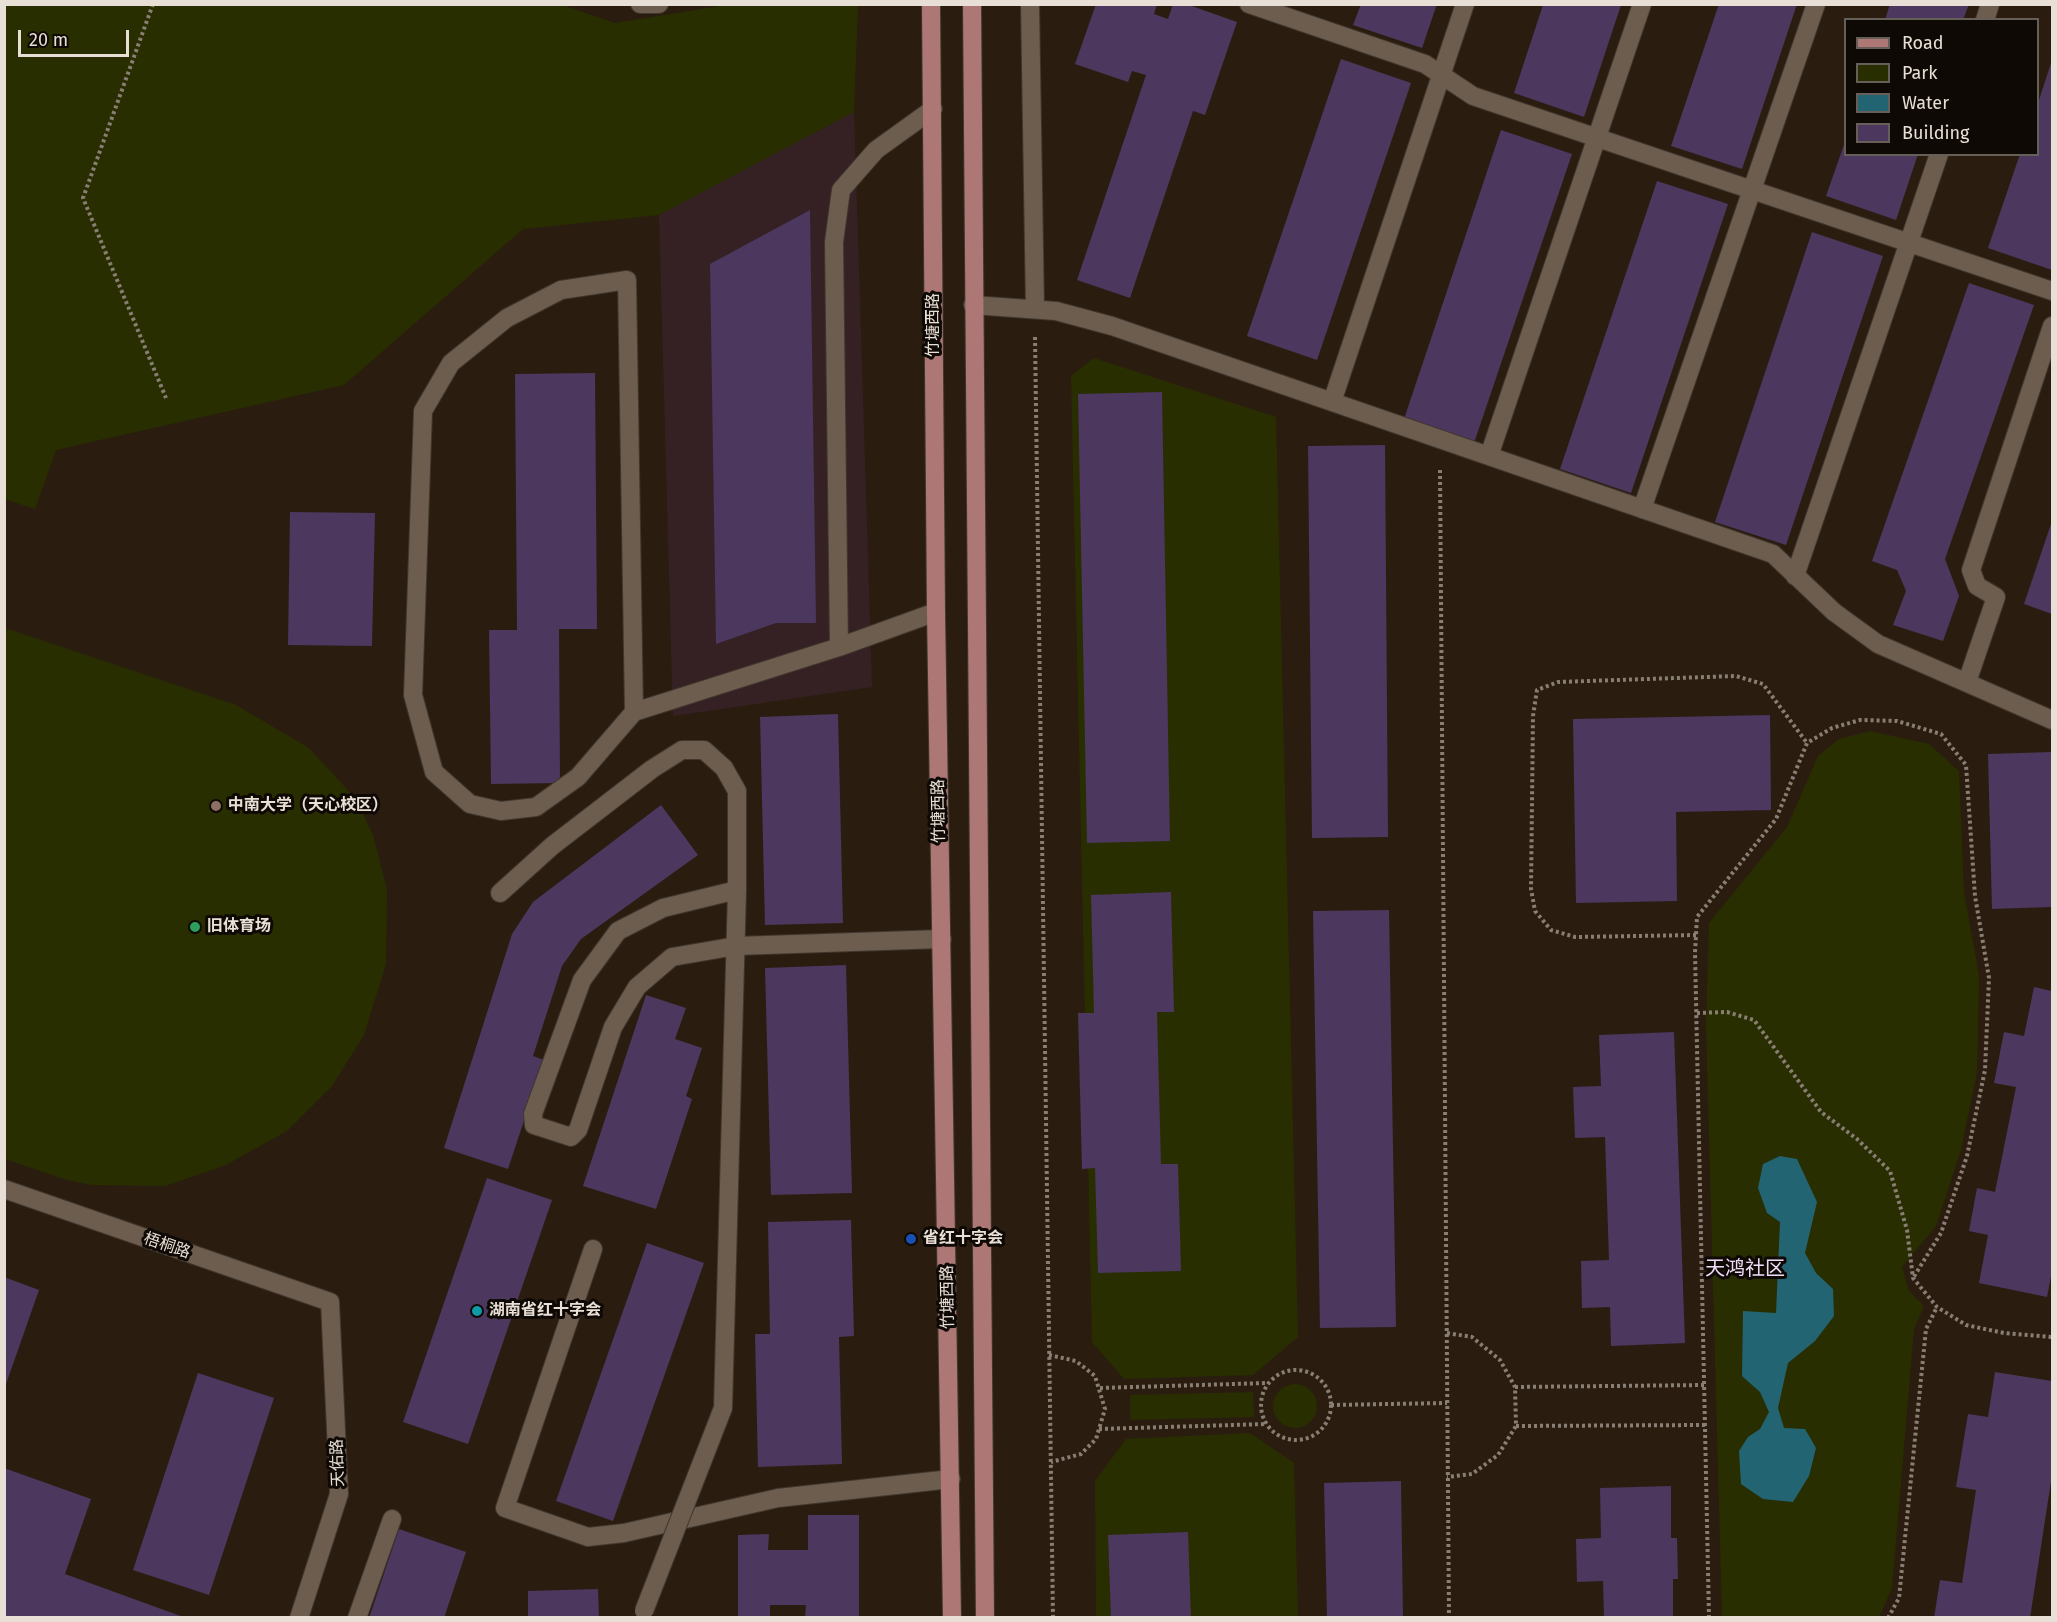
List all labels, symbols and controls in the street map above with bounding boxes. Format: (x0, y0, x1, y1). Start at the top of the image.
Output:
scale bar (21, 18, 132, 56)
legend (1844, 18, 2039, 156)
text: 20 m (29, 29, 68, 51)
text: Road (1902, 32, 1944, 54)
text: Park (1902, 62, 1937, 84)
text: Water (1902, 92, 1949, 114)
text: Building (1902, 122, 1969, 144)
street label: 竹塘西路 (924, 293, 944, 357)
street label: 竹塘西路 (929, 779, 949, 843)
place label: 中南大学（天心校区） (228, 796, 388, 816)
marker: 中南大学（天心校区） (209, 799, 223, 813)
place label: 旧体育场 (207, 917, 271, 937)
marker: 旧体育场 (188, 920, 202, 934)
street label: 梧桐路 (141, 1229, 193, 1263)
place label: 省红十字会 (923, 1229, 1003, 1249)
marker: 省红十字会 (904, 1232, 918, 1246)
district label: 天鸿社区 (1705, 1257, 1785, 1281)
street label: 竹塘西路 (938, 1265, 958, 1329)
place label: 湖南省红十字会 (489, 1301, 601, 1321)
marker: 湖南省红十字会 (470, 1304, 484, 1318)
street label: 天佑路 (328, 1439, 348, 1487)

